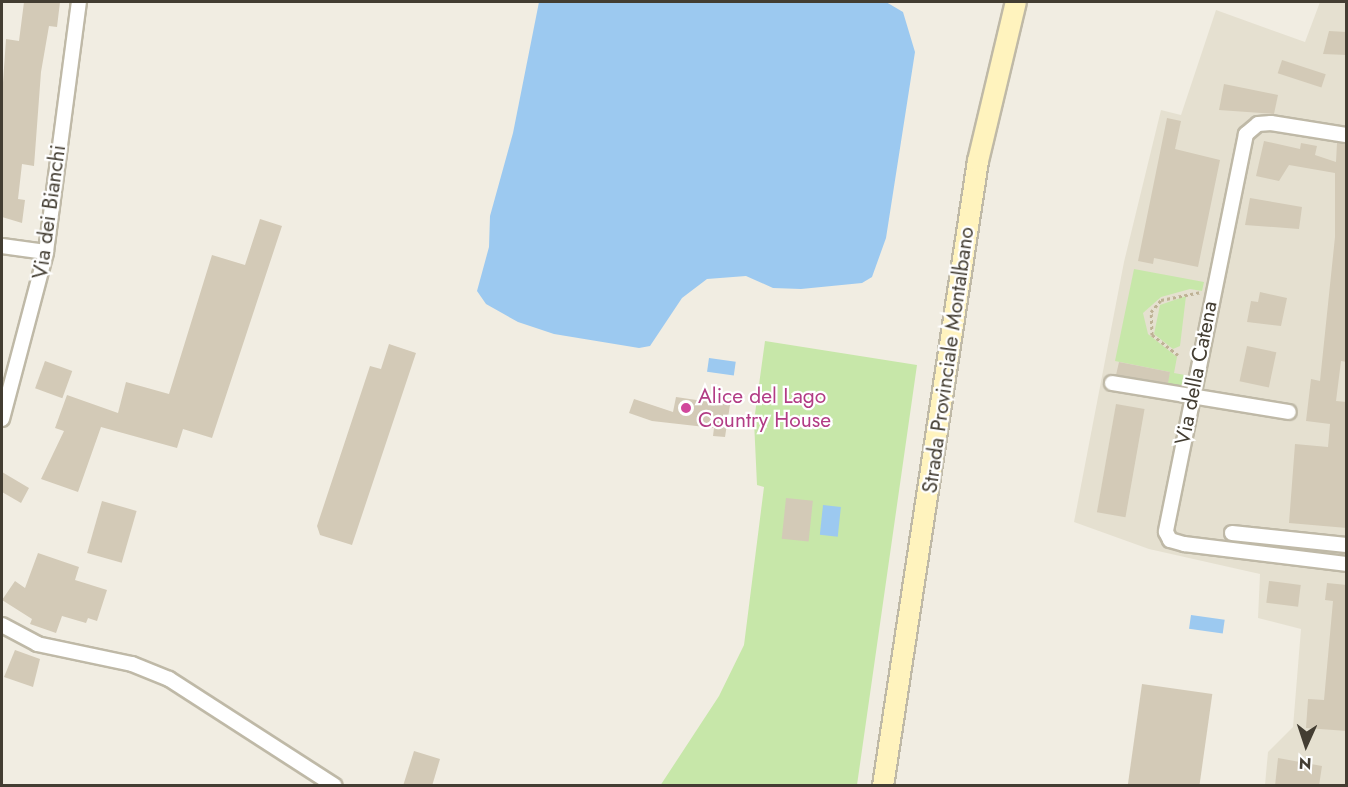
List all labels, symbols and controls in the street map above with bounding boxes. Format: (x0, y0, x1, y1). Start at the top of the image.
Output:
street label: Via dei Bianchi (27, 143, 71, 281)
street label: Strada Provinciale Montalbano (917, 225, 979, 495)
street label: Via della Catena (1170, 299, 1222, 447)
place label: Alice del Lago Country House (698, 383, 831, 433)
marker: Alice del Lago Country House (679, 401, 693, 415)
north arrow (1276, 715, 1336, 775)
text: N (1298, 752, 1312, 775)

